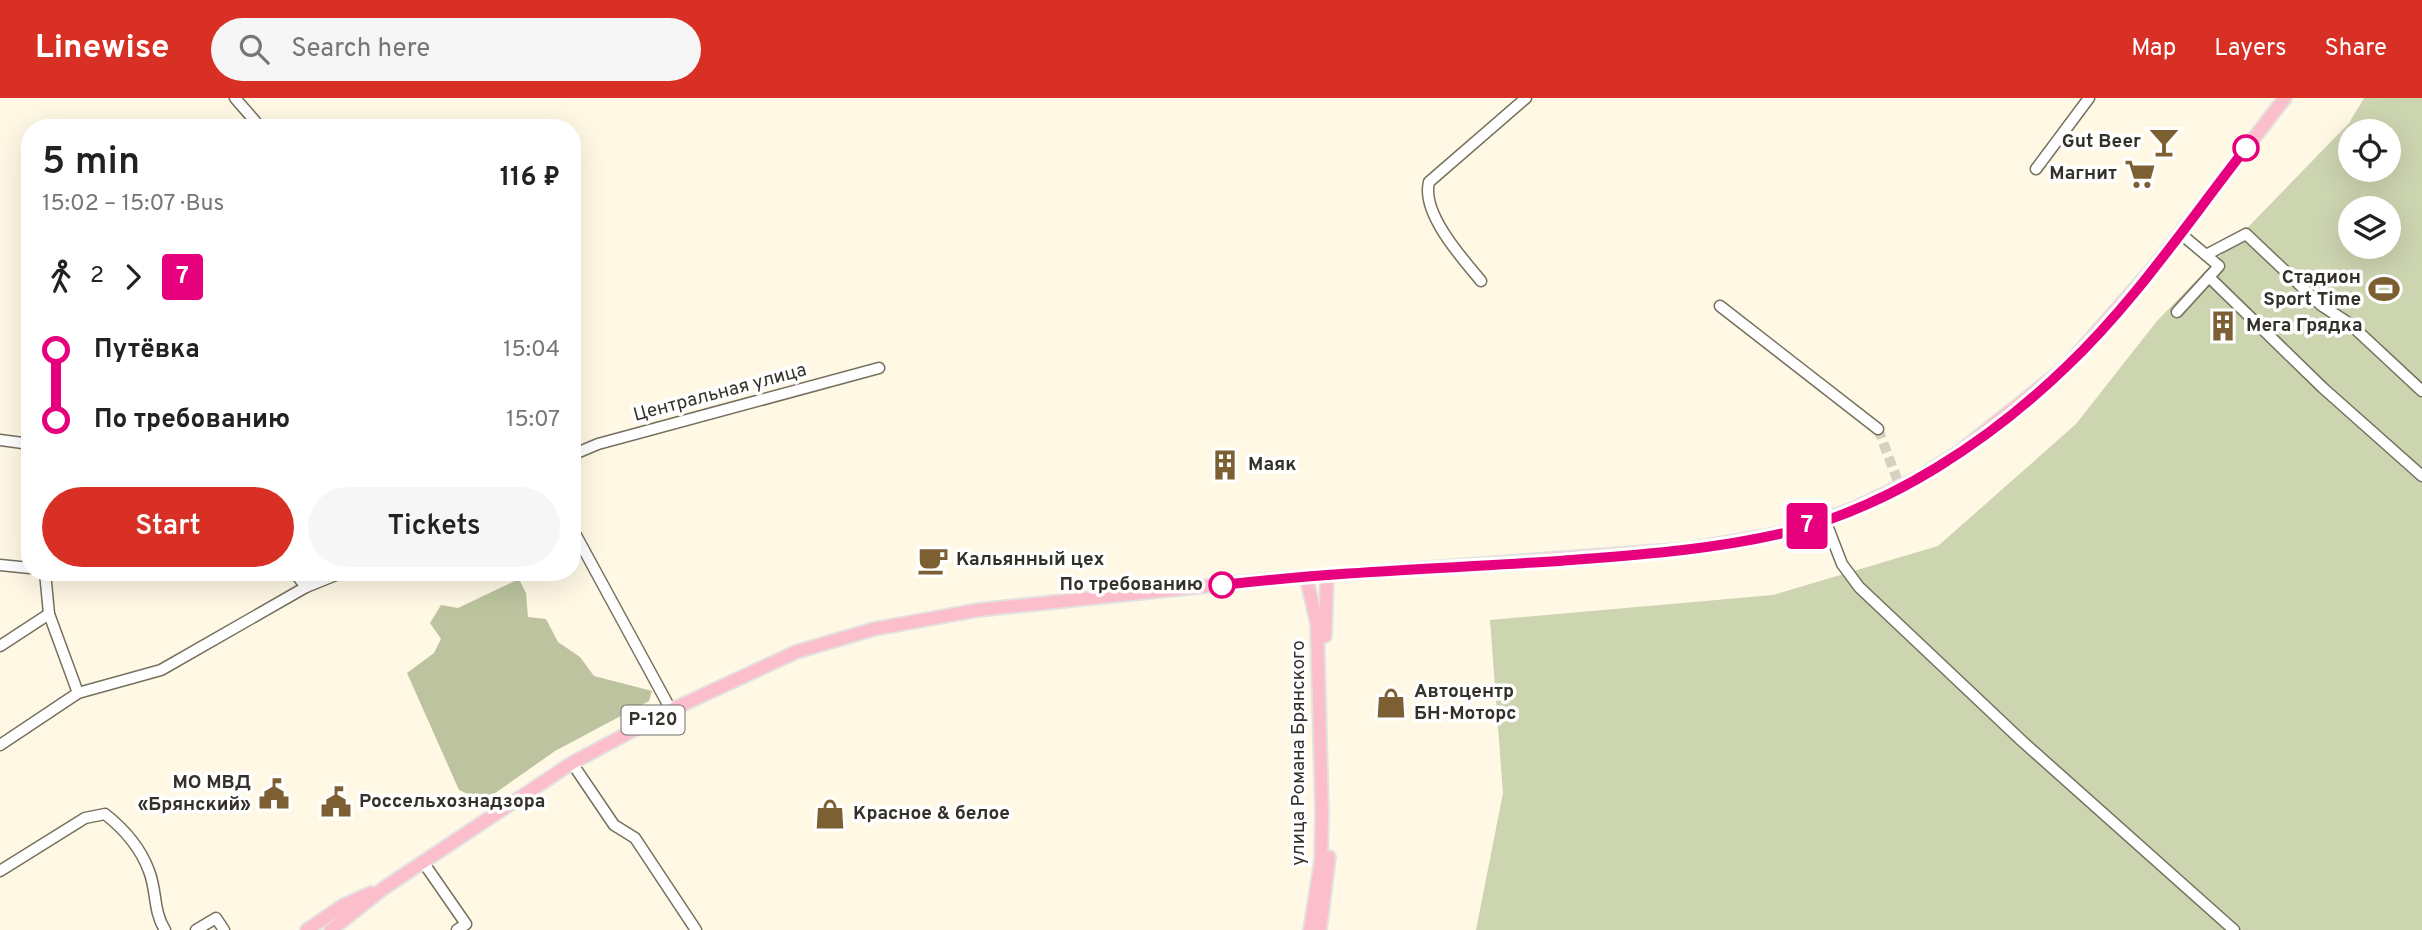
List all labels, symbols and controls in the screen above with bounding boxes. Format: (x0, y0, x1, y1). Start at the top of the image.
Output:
search box (211, 18, 701, 81)
text: Linewise (35, 28, 169, 70)
icon: search (235, 30, 273, 68)
text: Search here (291, 33, 430, 66)
text: Map (2131, 34, 2176, 64)
text: Layers (2214, 34, 2286, 64)
text: Share (2324, 34, 2387, 64)
map controls (2338, 119, 2401, 259)
button: locate (2338, 119, 2401, 182)
bar icon: Gut Beer (2147, 125, 2181, 159)
place label: Gut Beer (2062, 130, 2141, 154)
unlabelled marker (2233, 135, 2259, 161)
text: 5 min (42, 139, 140, 188)
supermarket icon: Магнит (2123, 157, 2157, 191)
text: 116 ₽ (500, 162, 560, 195)
place label: Магнит (2049, 162, 2117, 186)
text: 15:02 – 15:07 · Bus (42, 190, 224, 219)
button: layers (2338, 196, 2401, 259)
icon: walk (42, 258, 80, 296)
icon: forward (114, 258, 152, 296)
text: 2 (90, 262, 104, 291)
text: 7 (176, 262, 189, 292)
place label: Стадион Sport Time (2263, 266, 2361, 312)
sports icon: Стадион Sport Time (2367, 272, 2401, 306)
building icon: Мега Грядка (2206, 309, 2240, 343)
place label: Мега Грядка (2246, 314, 2362, 338)
text: Путёвка (94, 334, 200, 367)
text: 15:04 (503, 336, 560, 365)
street label: Центральная улица (631, 358, 809, 428)
text: По требованию (94, 404, 290, 437)
text: 15:07 (506, 406, 560, 435)
building icon: Маяк (1208, 448, 1242, 482)
place label: Маяк (1248, 453, 1296, 477)
button: Start (42, 487, 294, 567)
button: Tickets (308, 487, 560, 567)
line badge: 7 (1784, 503, 1830, 549)
text: 7 (1801, 511, 1813, 541)
cafe icon: Кальянный цех (916, 543, 950, 577)
place label: Кальянный цех (956, 548, 1104, 572)
marker: По требованию (1209, 572, 1235, 598)
place label: По требованию (1060, 573, 1203, 597)
street label: улица Романа Брянского (1287, 640, 1311, 866)
place label: Автоцентр БН-Моторс (1414, 680, 1517, 726)
shop icon: Автоцентр БН-Моторс (1374, 686, 1408, 720)
road number: Р-120 (622, 706, 684, 734)
place label: МО МВД «Брянский» (137, 771, 251, 817)
public building icon: МО МВД «Брянский» (257, 777, 291, 811)
public building icon: Россельхознадзора (319, 785, 353, 819)
place label: Россельхознадзора (359, 790, 545, 814)
shop icon: Красное & белое (813, 797, 847, 831)
place label: Красное & белое (853, 802, 1010, 826)

